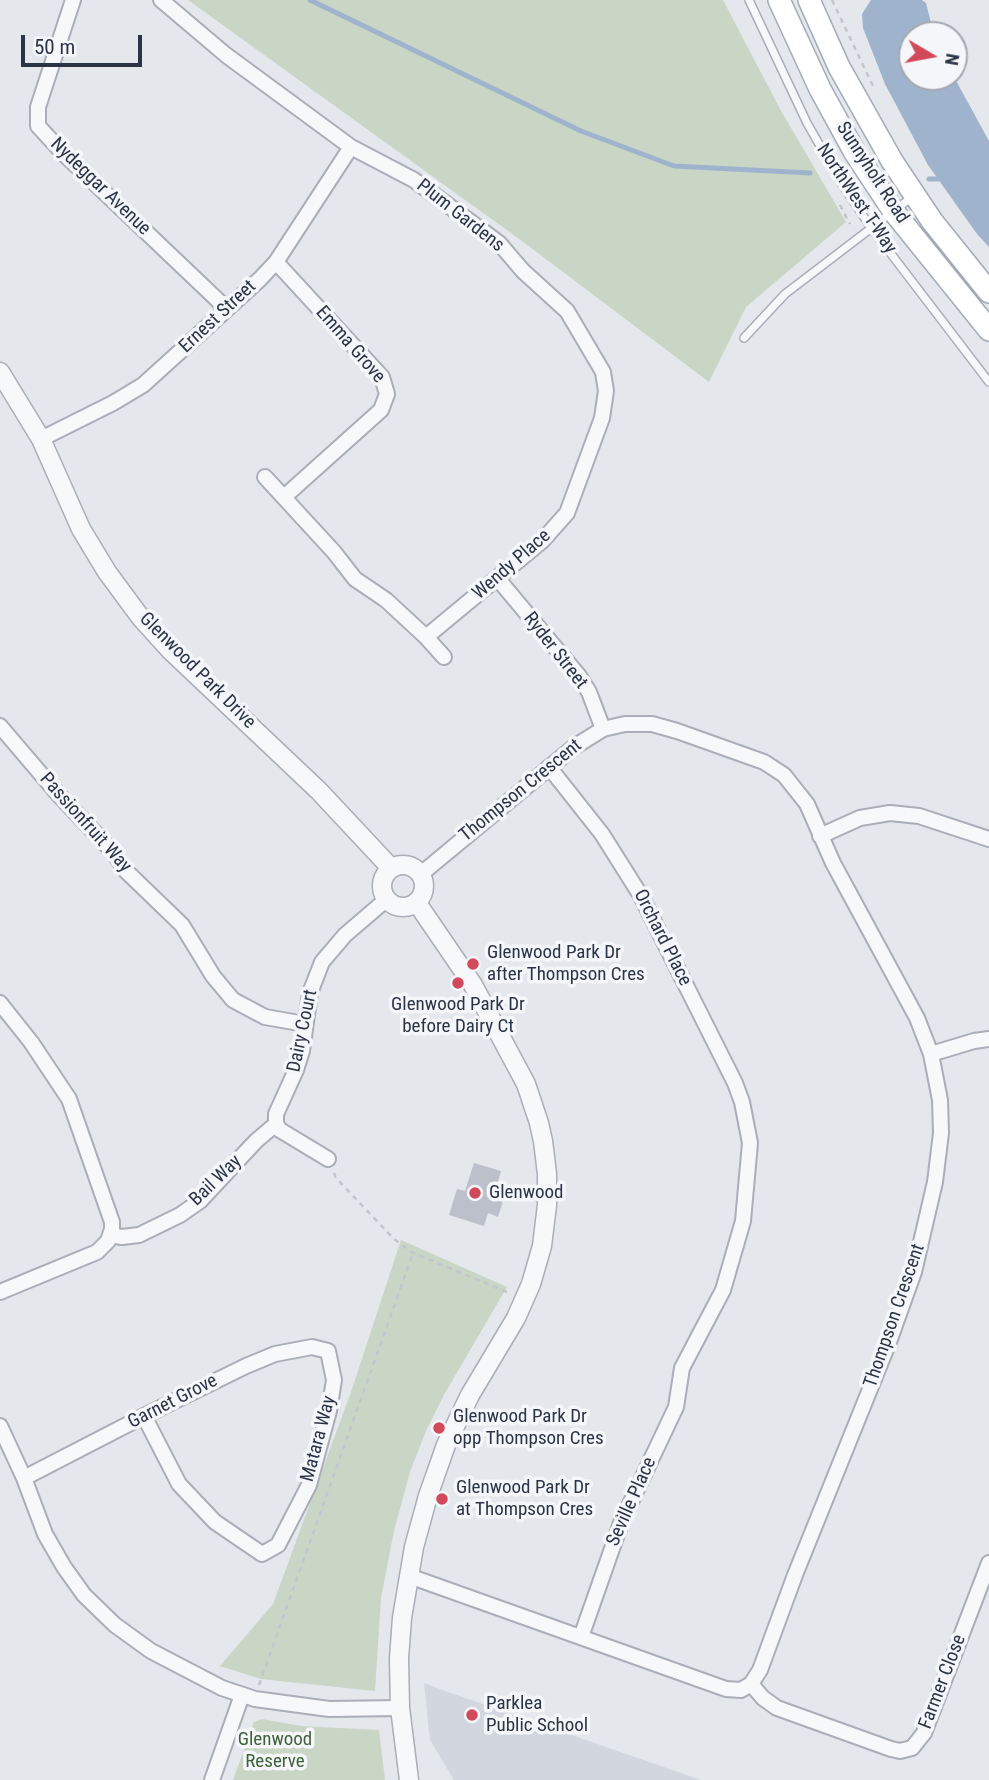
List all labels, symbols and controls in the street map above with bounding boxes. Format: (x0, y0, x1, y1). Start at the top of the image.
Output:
scale bar (24, 21, 145, 65)
north arrow (898, 21, 968, 91)
text: 50 m (34, 35, 75, 59)
text: N (940, 52, 965, 67)
street label: Sunnyholt Road (831, 118, 913, 228)
street label: Nydeggar Avenue (45, 133, 155, 241)
street label: NorthWest T-Way (811, 140, 901, 258)
street label: Plum Gardens (412, 175, 508, 257)
street label: Ernest Street (175, 276, 261, 358)
street label: Emma Grove (310, 302, 390, 388)
street label: Wendy Place (468, 525, 556, 605)
street label: Glenwood Park Drive (134, 608, 260, 734)
street label: Ryder Street (518, 608, 592, 694)
street label: Thompson Crescent (455, 735, 587, 847)
street label: Passionfruit Way (34, 768, 136, 878)
street label: Orchard Place (628, 886, 696, 990)
place label: Glenwood Park Dr after Thompson Cres (487, 942, 645, 986)
marker: Glenwood Park Dr after Thompson Cres (465, 956, 481, 972)
marker: Glenwood Park Dr before Dairy Ct (450, 975, 466, 991)
street label: Dairy Court (283, 988, 323, 1074)
place label: Glenwood Park Dr before Dairy Ct (391, 994, 525, 1038)
street label: Bail Way (185, 1151, 247, 1211)
place label: Glenwood (489, 1182, 564, 1204)
marker: Glenwood (467, 1185, 483, 1201)
street label: Thompson Crescent (860, 1241, 930, 1391)
street label: Garnet Grove (124, 1370, 222, 1434)
street label: Matara Way (297, 1394, 341, 1484)
place label: Glenwood Park Dr opp Thompson Cres (453, 1406, 604, 1450)
marker: Glenwood Park Dr opp Thompson Cres (431, 1420, 447, 1436)
street label: Seville Place (602, 1454, 662, 1550)
place label: Glenwood Park Dr at Thompson Cres (456, 1477, 593, 1521)
marker: Glenwood Park Dr at Thompson Cres (434, 1491, 450, 1507)
street label: Farmer Close (915, 1632, 971, 1732)
place label: Parklea Public School (486, 1693, 588, 1737)
marker: Parklea Public School (464, 1707, 480, 1723)
park label: Glenwood Reserve (238, 1729, 312, 1773)

